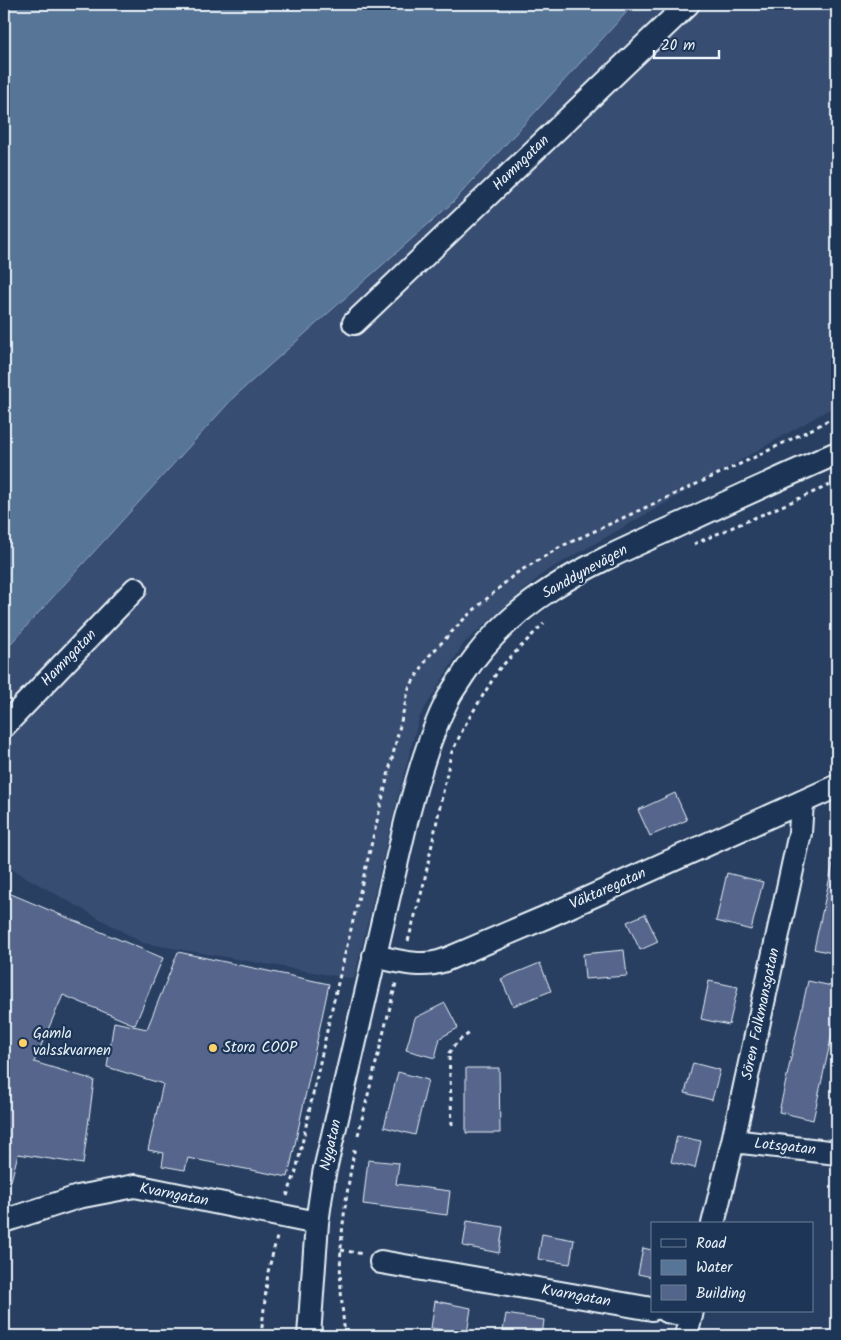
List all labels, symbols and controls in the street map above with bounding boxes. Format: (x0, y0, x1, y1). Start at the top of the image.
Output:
scale bar (654, 28, 718, 60)
text: 20 m (661, 34, 695, 58)
street label: Hamngatan (487, 129, 555, 197)
street label: Sanddynevägen (538, 538, 632, 606)
street label: Hamngatan (35, 624, 103, 692)
street label: Väktaregatan (566, 861, 650, 917)
street label: Sören Falkmansgatan (735, 946, 787, 1082)
place label: Gamla valsskvarnen (33, 1022, 111, 1063)
place label: Stora COOP (223, 1036, 298, 1060)
marker: Gamla valsskvarnen (17, 1037, 29, 1049)
marker: Stora COOP (207, 1042, 219, 1054)
street label: Nygatan (313, 1117, 349, 1173)
street label: Lotsgatan (753, 1132, 817, 1162)
street label: Kvarngatan (137, 1177, 211, 1213)
legend (651, 1222, 814, 1312)
text: Road (696, 1232, 727, 1256)
text: Water (696, 1256, 733, 1280)
street label: Kvarngatan (539, 1278, 613, 1314)
text: Building (696, 1282, 746, 1306)

